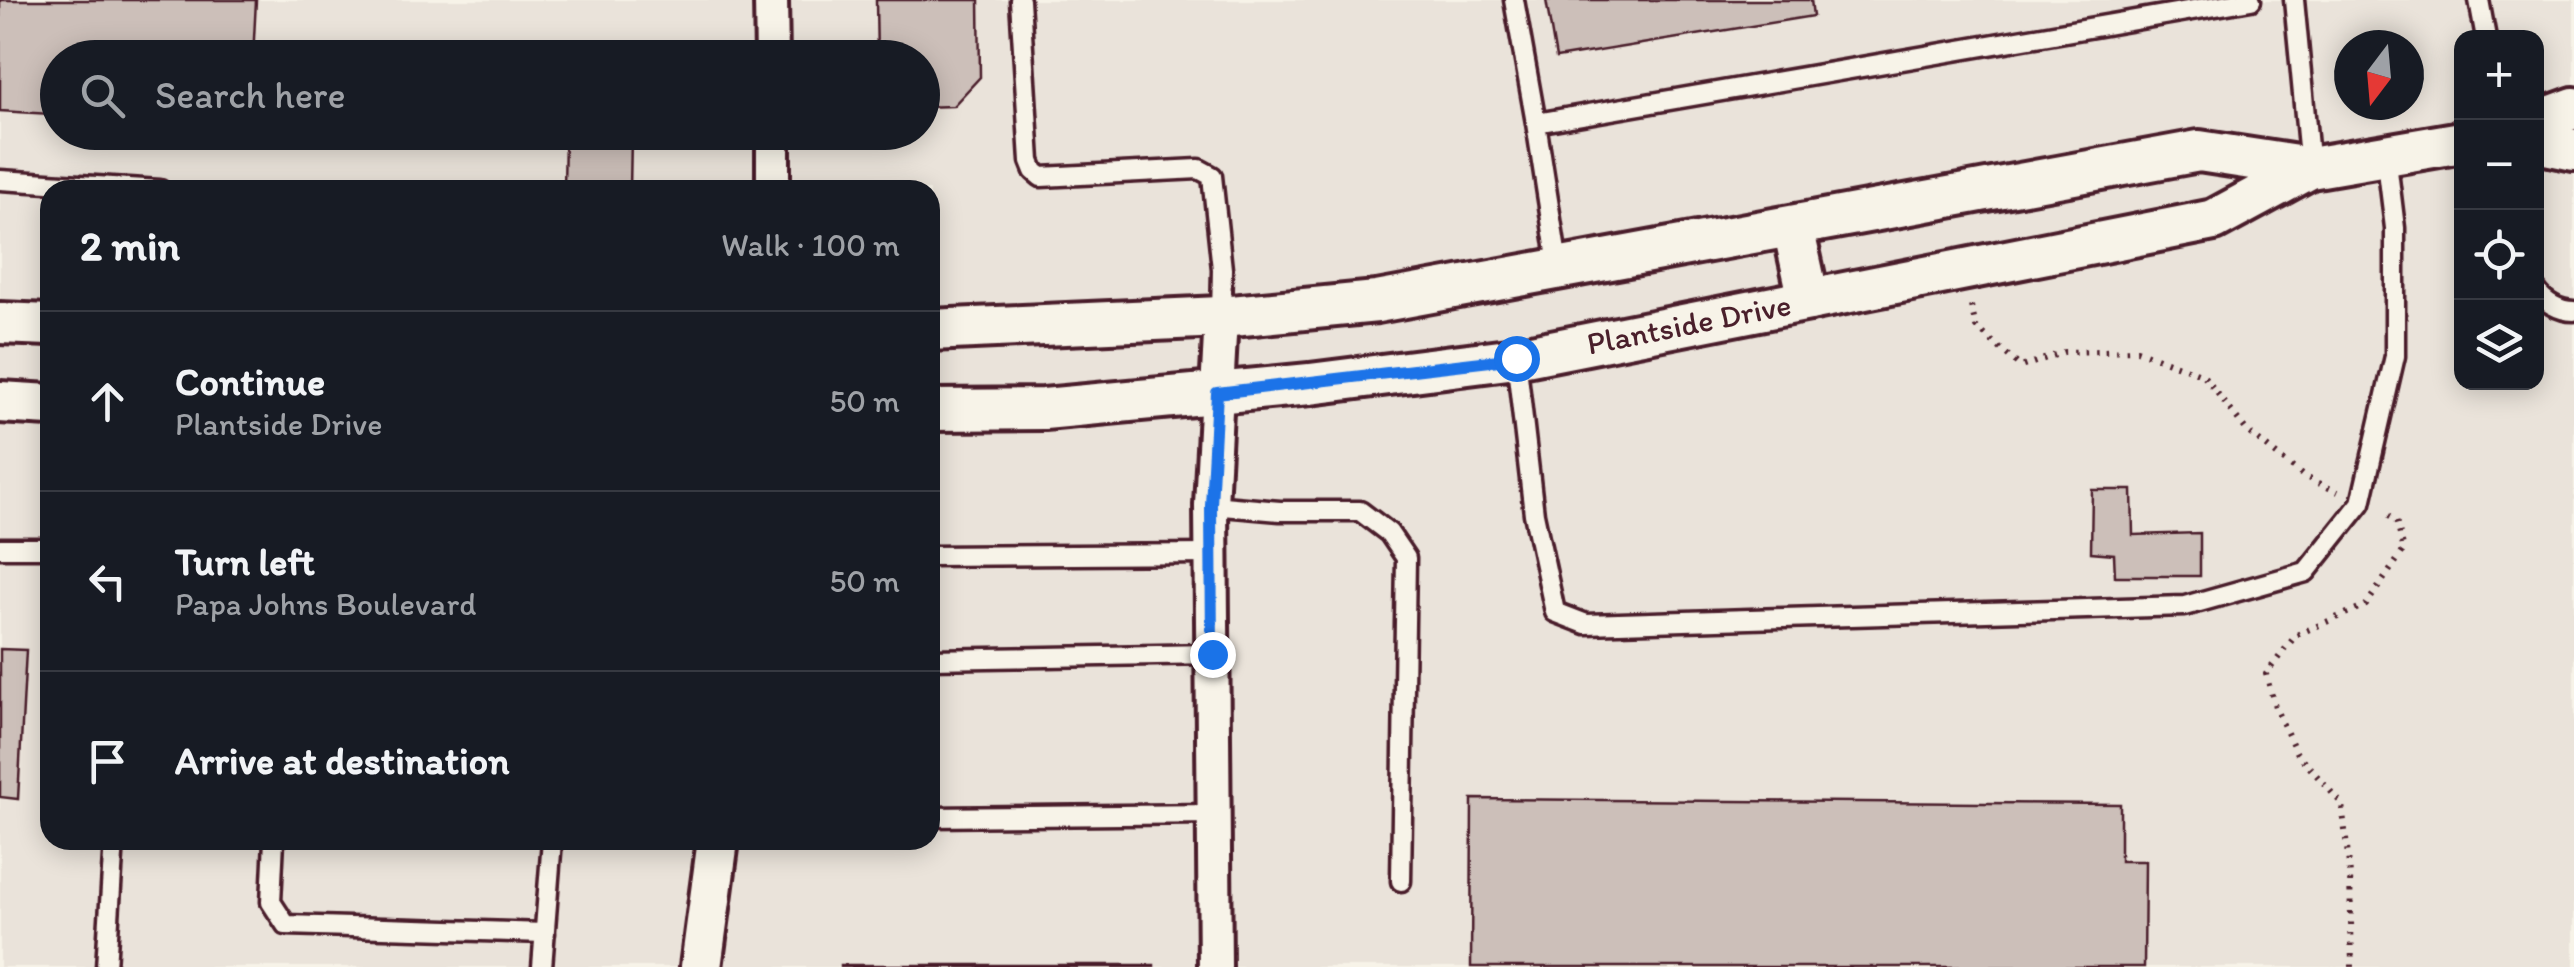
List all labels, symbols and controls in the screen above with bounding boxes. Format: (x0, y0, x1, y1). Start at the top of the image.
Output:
north arrow (2334, 30, 2424, 120)
map controls (2454, 30, 2544, 390)
button: + (2454, 30, 2544, 120)
search box (40, 40, 940, 150)
icon: search (75, 68, 130, 123)
text: Search here (155, 72, 346, 118)
button: − (2454, 120, 2544, 210)
button: locate (2454, 210, 2544, 300)
text: 2 min (80, 220, 180, 271)
text: Walk · 100 m (721, 226, 900, 264)
street label: Plantside Drive (1583, 285, 1794, 363)
button: layers (2454, 300, 2544, 390)
route start (1494, 336, 1540, 382)
text: Continue (175, 359, 325, 405)
icon: ahead (80, 374, 135, 429)
text: 50 m (829, 382, 900, 420)
text: Plantside Drive (175, 405, 382, 443)
text: Turn left (175, 539, 315, 585)
icon: left (80, 554, 135, 609)
text: 50 m (829, 562, 900, 600)
text: Papa Johns Boulevard (175, 585, 476, 623)
route end (1190, 632, 1236, 678)
icon: arrive (80, 734, 135, 789)
text: Arrive at destination (175, 738, 510, 784)

